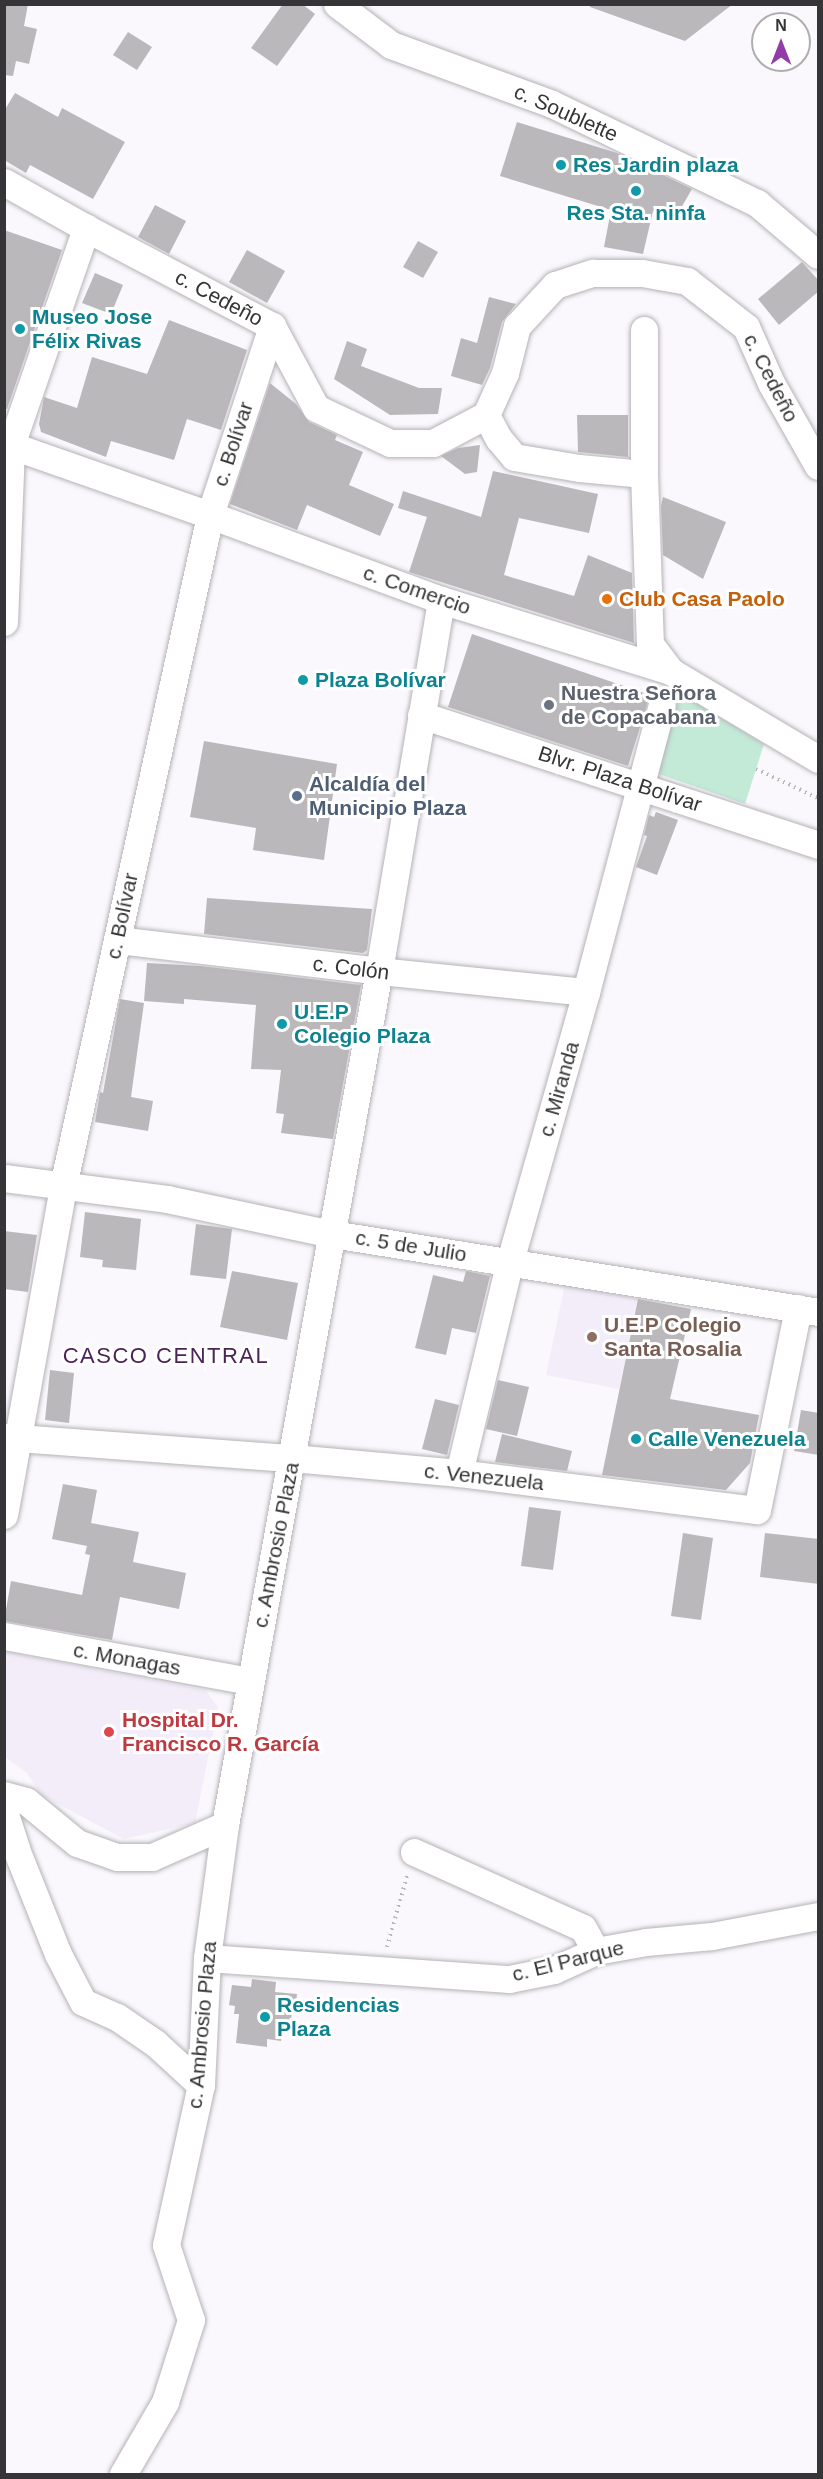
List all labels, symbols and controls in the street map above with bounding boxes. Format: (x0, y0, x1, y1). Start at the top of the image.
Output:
north arrow (751, 12, 811, 72)
text: N (775, 17, 787, 34)
street label: c. Soublette (510, 79, 622, 147)
place label: Res Jardin plaza (573, 152, 739, 178)
marker: Res Jardin plaza (554, 158, 568, 172)
marker: Res Sta. ninfa (629, 184, 643, 198)
place label: Res Sta. ninfa (567, 200, 705, 226)
street label: c. Cedeño (171, 264, 267, 332)
place label: Museo Jose Félix Rivas (32, 304, 152, 354)
marker: Museo Jose Félix Rivas (13, 322, 27, 336)
street label: c. Cedeño (738, 330, 804, 426)
street label: c. Bolívar (207, 398, 259, 490)
street label: c. Comercio (360, 560, 474, 620)
place label: Club Casa Paolo (619, 586, 785, 612)
marker: Club Casa Paolo (600, 592, 614, 606)
place label: Plaza Bolívar (315, 667, 446, 693)
marker: Plaza Bolívar (296, 673, 310, 687)
place label: Nuestra Señora de Copacabana (561, 680, 716, 730)
marker: Nuestra Señora de Copacabana (542, 698, 556, 712)
street label: Blvr. Plaza Bolívar (535, 741, 705, 817)
place label: Alcaldía del Municipio Plaza (309, 771, 467, 821)
marker: Alcaldía del Municipio Plaza (290, 789, 304, 803)
street label: c. Bolívar (101, 871, 143, 961)
street label: c. Colón (311, 951, 391, 985)
place label: U.E.P Colegio Plaza (294, 999, 431, 1049)
marker: U.E.P Colegio Plaza (275, 1017, 289, 1031)
street label: c. Miranda (533, 1038, 585, 1140)
street label: c. 5 de Julio (354, 1225, 468, 1267)
place label: U.E.P Colegio Santa Rosalia (604, 1312, 742, 1362)
marker: U.E.P Colegio Santa Rosalia (585, 1330, 599, 1344)
district label: CASCO CENTRAL (63, 1343, 269, 1369)
place label: Calle Venezuela (648, 1426, 806, 1452)
marker: Calle Venezuela (629, 1432, 643, 1446)
street label: c. Venezuela (423, 1458, 545, 1496)
street label: c. Ambrosio Plaza (247, 1460, 305, 1630)
street label: c. Monagas (71, 1637, 183, 1681)
place label: Hospital Dr. Francisco R. García (122, 1707, 319, 1757)
marker: Hospital Dr. Francisco R. García (100, 1723, 118, 1741)
street label: c. El Parque (509, 1935, 627, 1987)
street label: c. Ambrosio Plaza (182, 1940, 222, 2110)
place label: Residencias Plaza (277, 1992, 400, 2042)
marker: Residencias Plaza (258, 2010, 272, 2024)

